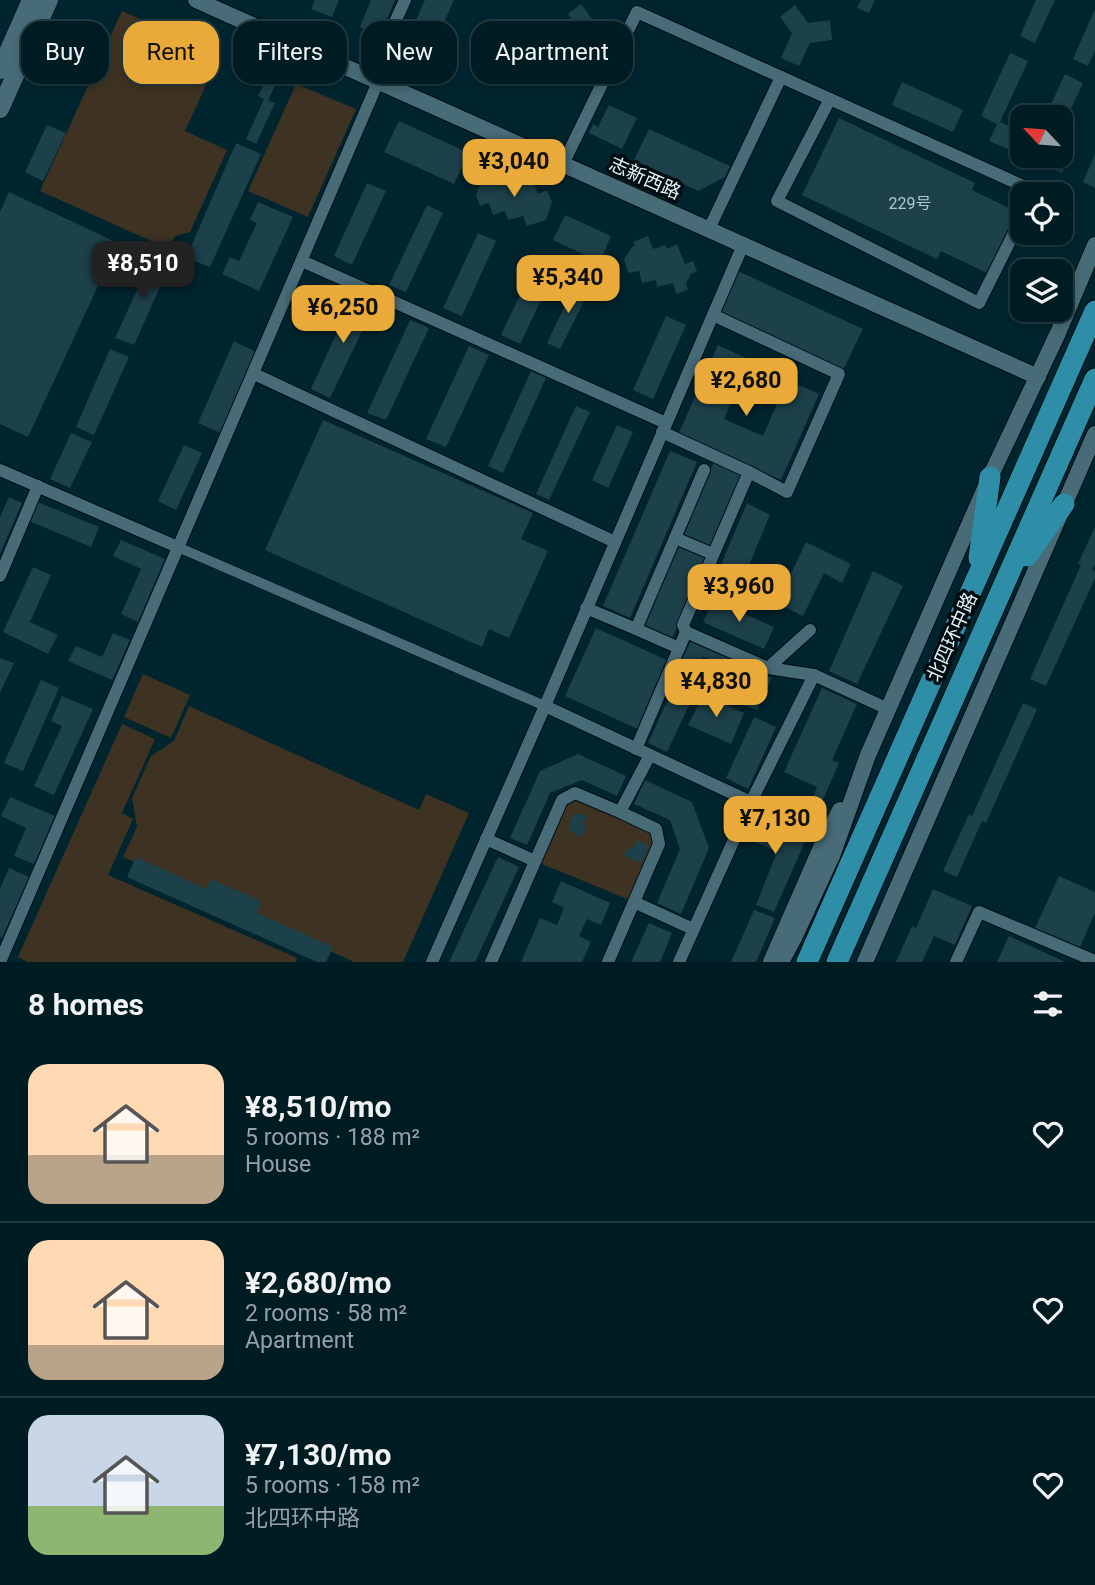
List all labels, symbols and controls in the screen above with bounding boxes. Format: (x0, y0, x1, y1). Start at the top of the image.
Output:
chip: Buy (21, 21, 109, 84)
chip: Rent (123, 21, 219, 84)
chip: Filters (233, 21, 347, 84)
chip: New (361, 21, 457, 84)
chip: Apartment (471, 21, 633, 84)
north arrow (1010, 105, 1073, 168)
map controls (1010, 105, 1073, 322)
pin: ¥3,040 (457, 140, 571, 199)
text: ¥3,040 (479, 148, 549, 175)
street label: 志新西路 (606, 152, 684, 204)
button: locate (1010, 182, 1073, 245)
house number: 229号 (889, 194, 931, 213)
pin: ¥8,510 (86, 242, 200, 301)
text: ¥8,510 (108, 250, 178, 277)
pin: ¥5,340 (511, 256, 625, 315)
button: layers (1010, 259, 1073, 322)
text: ¥5,340 (533, 264, 603, 291)
pin: ¥6,250 (286, 286, 400, 345)
text: ¥6,250 (308, 294, 378, 321)
pin: ¥2,680 (689, 358, 803, 418)
text: ¥2,680 (711, 367, 781, 394)
pin: ¥3,960 (682, 564, 796, 624)
text: ¥3,960 (704, 573, 774, 600)
street label: 北四环中路 (922, 589, 982, 685)
pin: ¥4,830 (659, 660, 773, 719)
text: ¥4,830 (681, 668, 751, 695)
pin: ¥7,130 (718, 796, 832, 856)
text: ¥7,130 (740, 805, 810, 832)
icon: filters (1029, 985, 1067, 1023)
text: 8 homes (28, 987, 144, 1022)
text: ¥8,510/mo (245, 1089, 391, 1124)
icon: home (84, 1092, 168, 1176)
icon: heart (1029, 1115, 1067, 1153)
text: 5 rooms · 188 m² (245, 1124, 420, 1151)
text: House (245, 1151, 311, 1178)
text: ¥2,680/mo (245, 1265, 391, 1300)
icon: home (84, 1268, 168, 1352)
icon: heart (1029, 1291, 1067, 1329)
text: 2 rooms · 58 m² (245, 1300, 407, 1327)
text: Apartment (245, 1327, 354, 1354)
text: ¥7,130/mo (245, 1437, 391, 1472)
icon: home (84, 1443, 168, 1527)
icon: heart (1029, 1466, 1067, 1504)
text: 5 rooms · 158 m² (245, 1472, 420, 1499)
text: 北四环中路 (245, 1505, 360, 1532)

